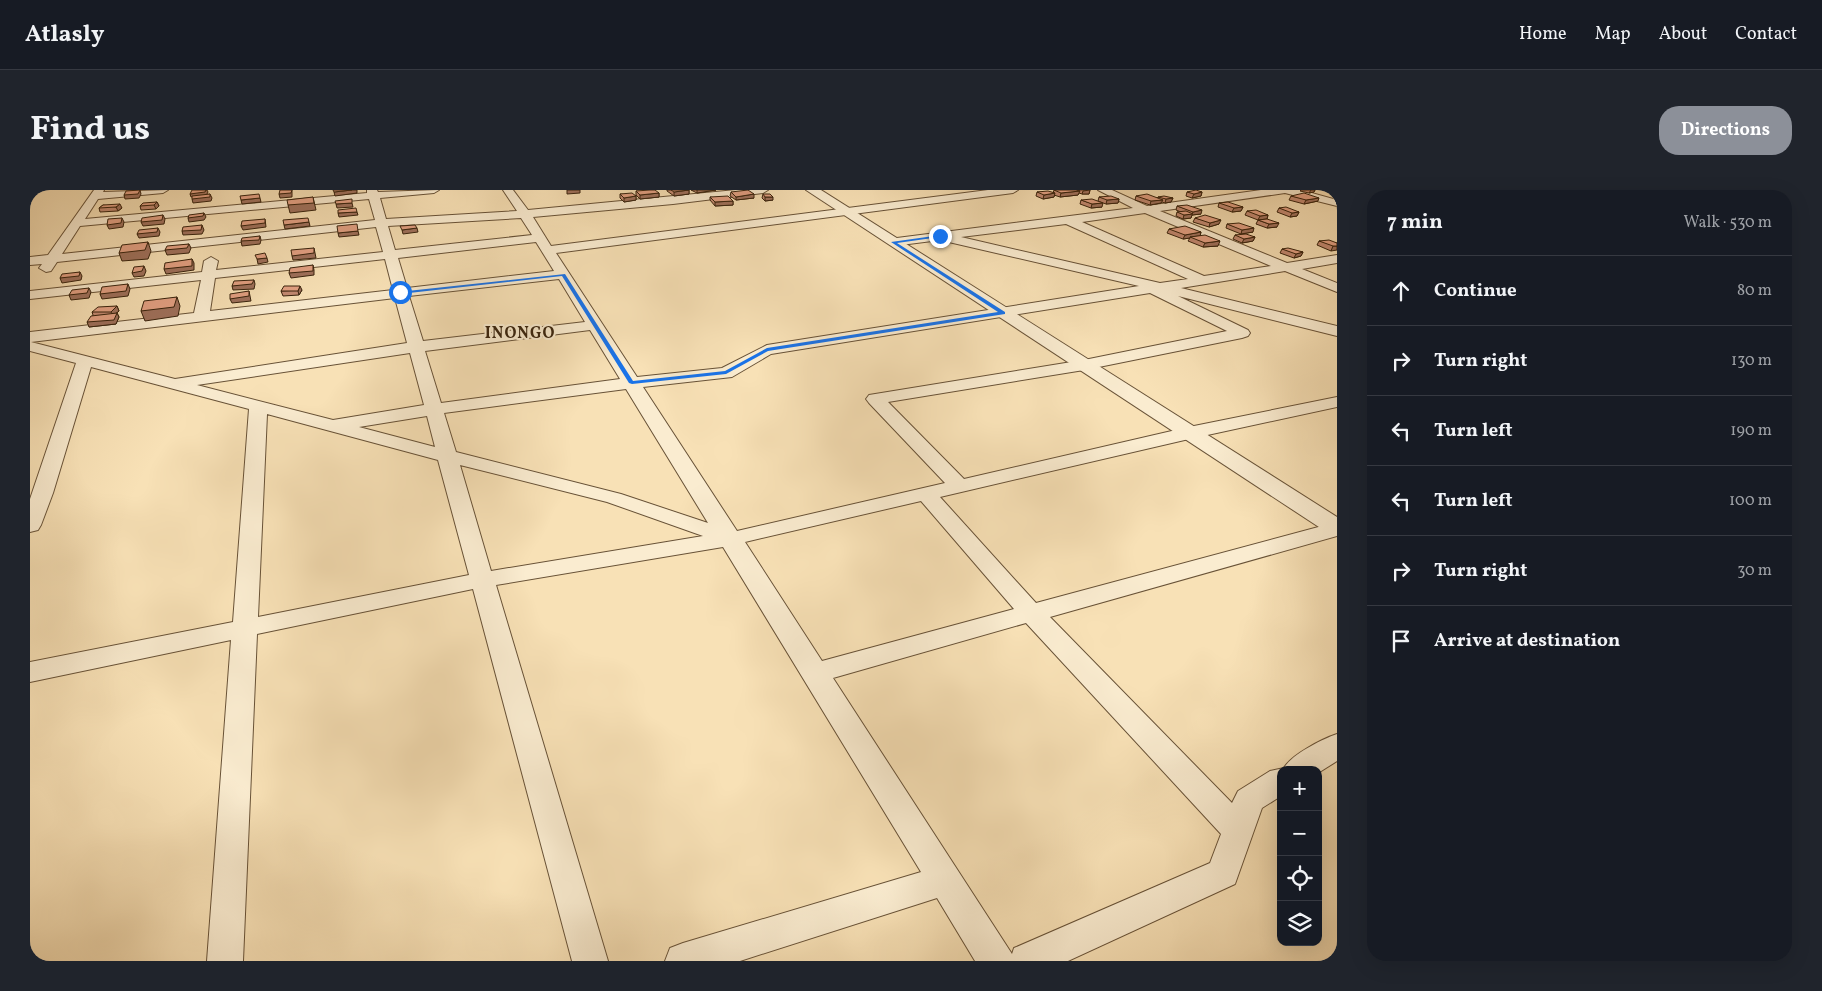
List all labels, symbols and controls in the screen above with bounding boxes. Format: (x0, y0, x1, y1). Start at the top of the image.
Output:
text: Atlasly (25, 18, 104, 52)
text: Home (1519, 22, 1567, 47)
text: Map (1595, 22, 1631, 47)
text: About (1659, 22, 1707, 47)
text: Contact (1735, 22, 1797, 47)
text: Find us (30, 106, 150, 154)
button: Directions (1659, 106, 1792, 155)
text: 7 min (1387, 208, 1443, 237)
text: Walk · 530 m (1684, 212, 1772, 234)
route end (929, 225, 952, 248)
icon: ahead (1387, 277, 1415, 305)
text: Continue (1434, 278, 1517, 304)
text: 80 m (1737, 280, 1772, 302)
route start (389, 281, 412, 304)
district label: INONGO (485, 323, 555, 345)
icon: right (1387, 347, 1415, 375)
text: Turn right (1434, 348, 1527, 374)
text: 130 m (1731, 350, 1772, 372)
icon: left (1387, 417, 1415, 445)
text: Turn left (1434, 418, 1513, 444)
text: 190 m (1730, 420, 1772, 442)
icon: left (1387, 487, 1415, 515)
text: Turn left (1434, 488, 1513, 514)
text: 100 m (1729, 490, 1772, 512)
icon: right (1387, 557, 1415, 585)
text: Turn right (1434, 558, 1527, 584)
text: 30 m (1737, 560, 1772, 582)
icon: arrive (1387, 627, 1415, 655)
text: Arrive at destination (1434, 628, 1620, 654)
map controls (1277, 766, 1322, 946)
button: + (1277, 766, 1322, 811)
button: − (1277, 811, 1322, 856)
button: locate (1277, 856, 1322, 901)
button: layers (1277, 901, 1322, 946)

